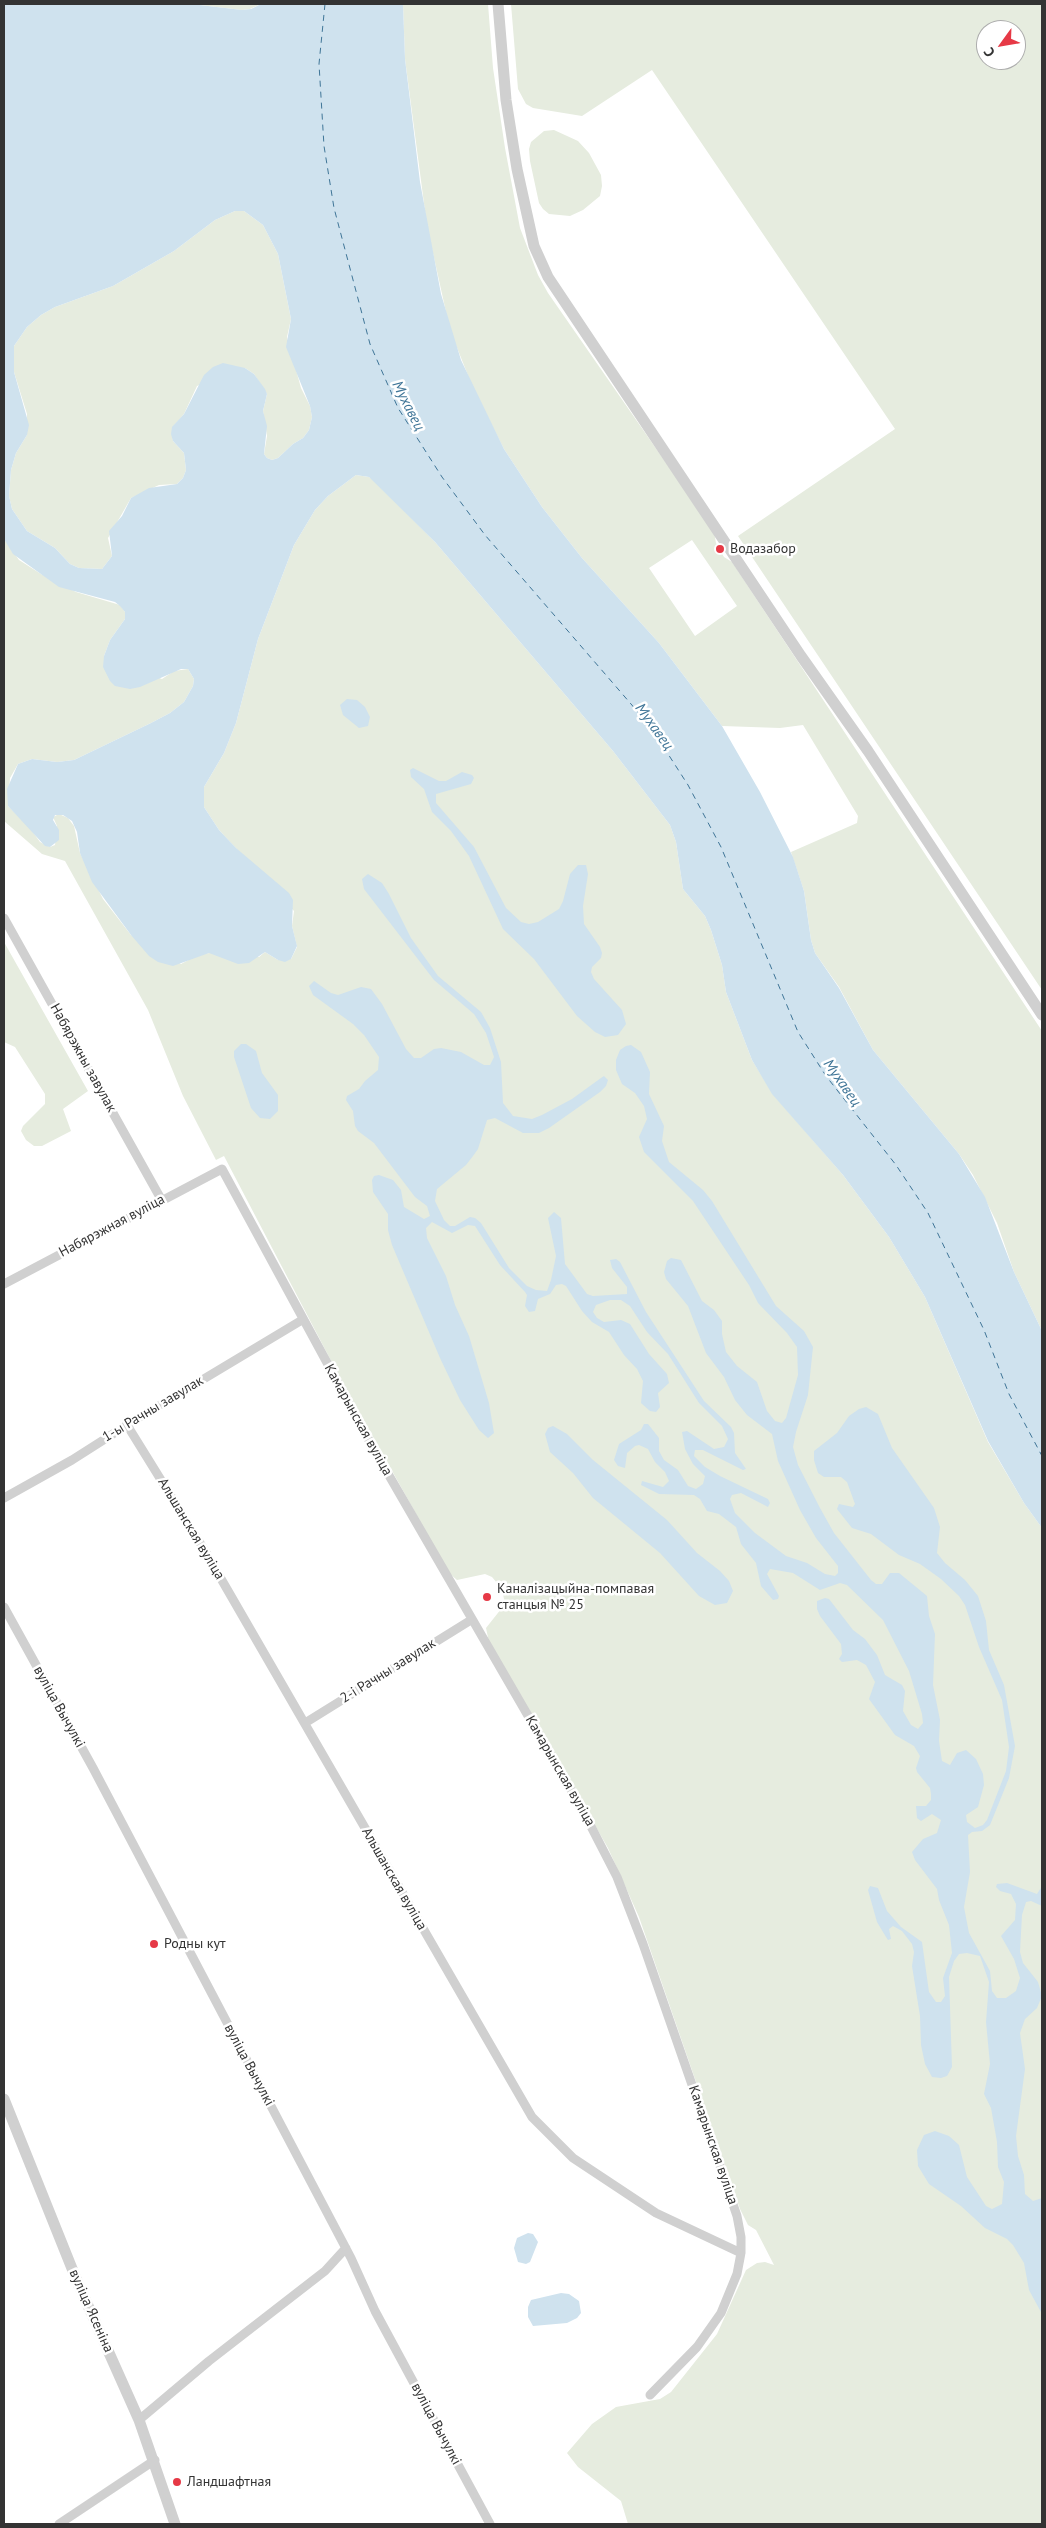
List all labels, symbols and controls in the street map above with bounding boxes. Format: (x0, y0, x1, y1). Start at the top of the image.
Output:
north arrow (976, 20, 1026, 70)
text: С (979, 44, 999, 61)
water label: Мухавец (388, 378, 428, 434)
place label: Водазабор (730, 541, 796, 557)
marker: Водазабор (714, 543, 726, 555)
water label: Мухавец (631, 700, 677, 754)
street label: Набярэжны завулак (46, 1001, 120, 1115)
water label: Мухавец (819, 1056, 865, 1110)
street label: Набярэжная вуліца (56, 1191, 168, 1261)
street label: Камарынская вуліца (320, 1361, 396, 1479)
street label: 1-ы Рачны завулак (100, 1372, 206, 1446)
street label: Альшанская вуліца (154, 1475, 228, 1583)
place label: Каналізацыйна-помпавая станцыя № 25 (497, 1581, 654, 1614)
marker: Каналізацыйна-помпавая станцыя № 25 (481, 1591, 493, 1603)
street label: 2-і Рачны завулак (337, 1635, 439, 1707)
street label: вуліца Вычулкі (30, 1663, 88, 1751)
street label: Камарынская вуліца (522, 1713, 598, 1829)
street label: Альшанская вуліца (358, 1825, 430, 1933)
place label: Родны кут (164, 1936, 226, 1952)
marker: Родны кут (148, 1938, 160, 1950)
street label: вуліца Вычулкі (220, 2021, 278, 2109)
street label: Камарынская вуліца (685, 2083, 741, 2207)
street label: вуліца Ясеніна (65, 2267, 117, 2355)
street label: вуліца Вычулкі (407, 2380, 465, 2468)
place label: Ландшафтная (187, 2474, 271, 2490)
marker: Ландшафтная (171, 2476, 183, 2488)

